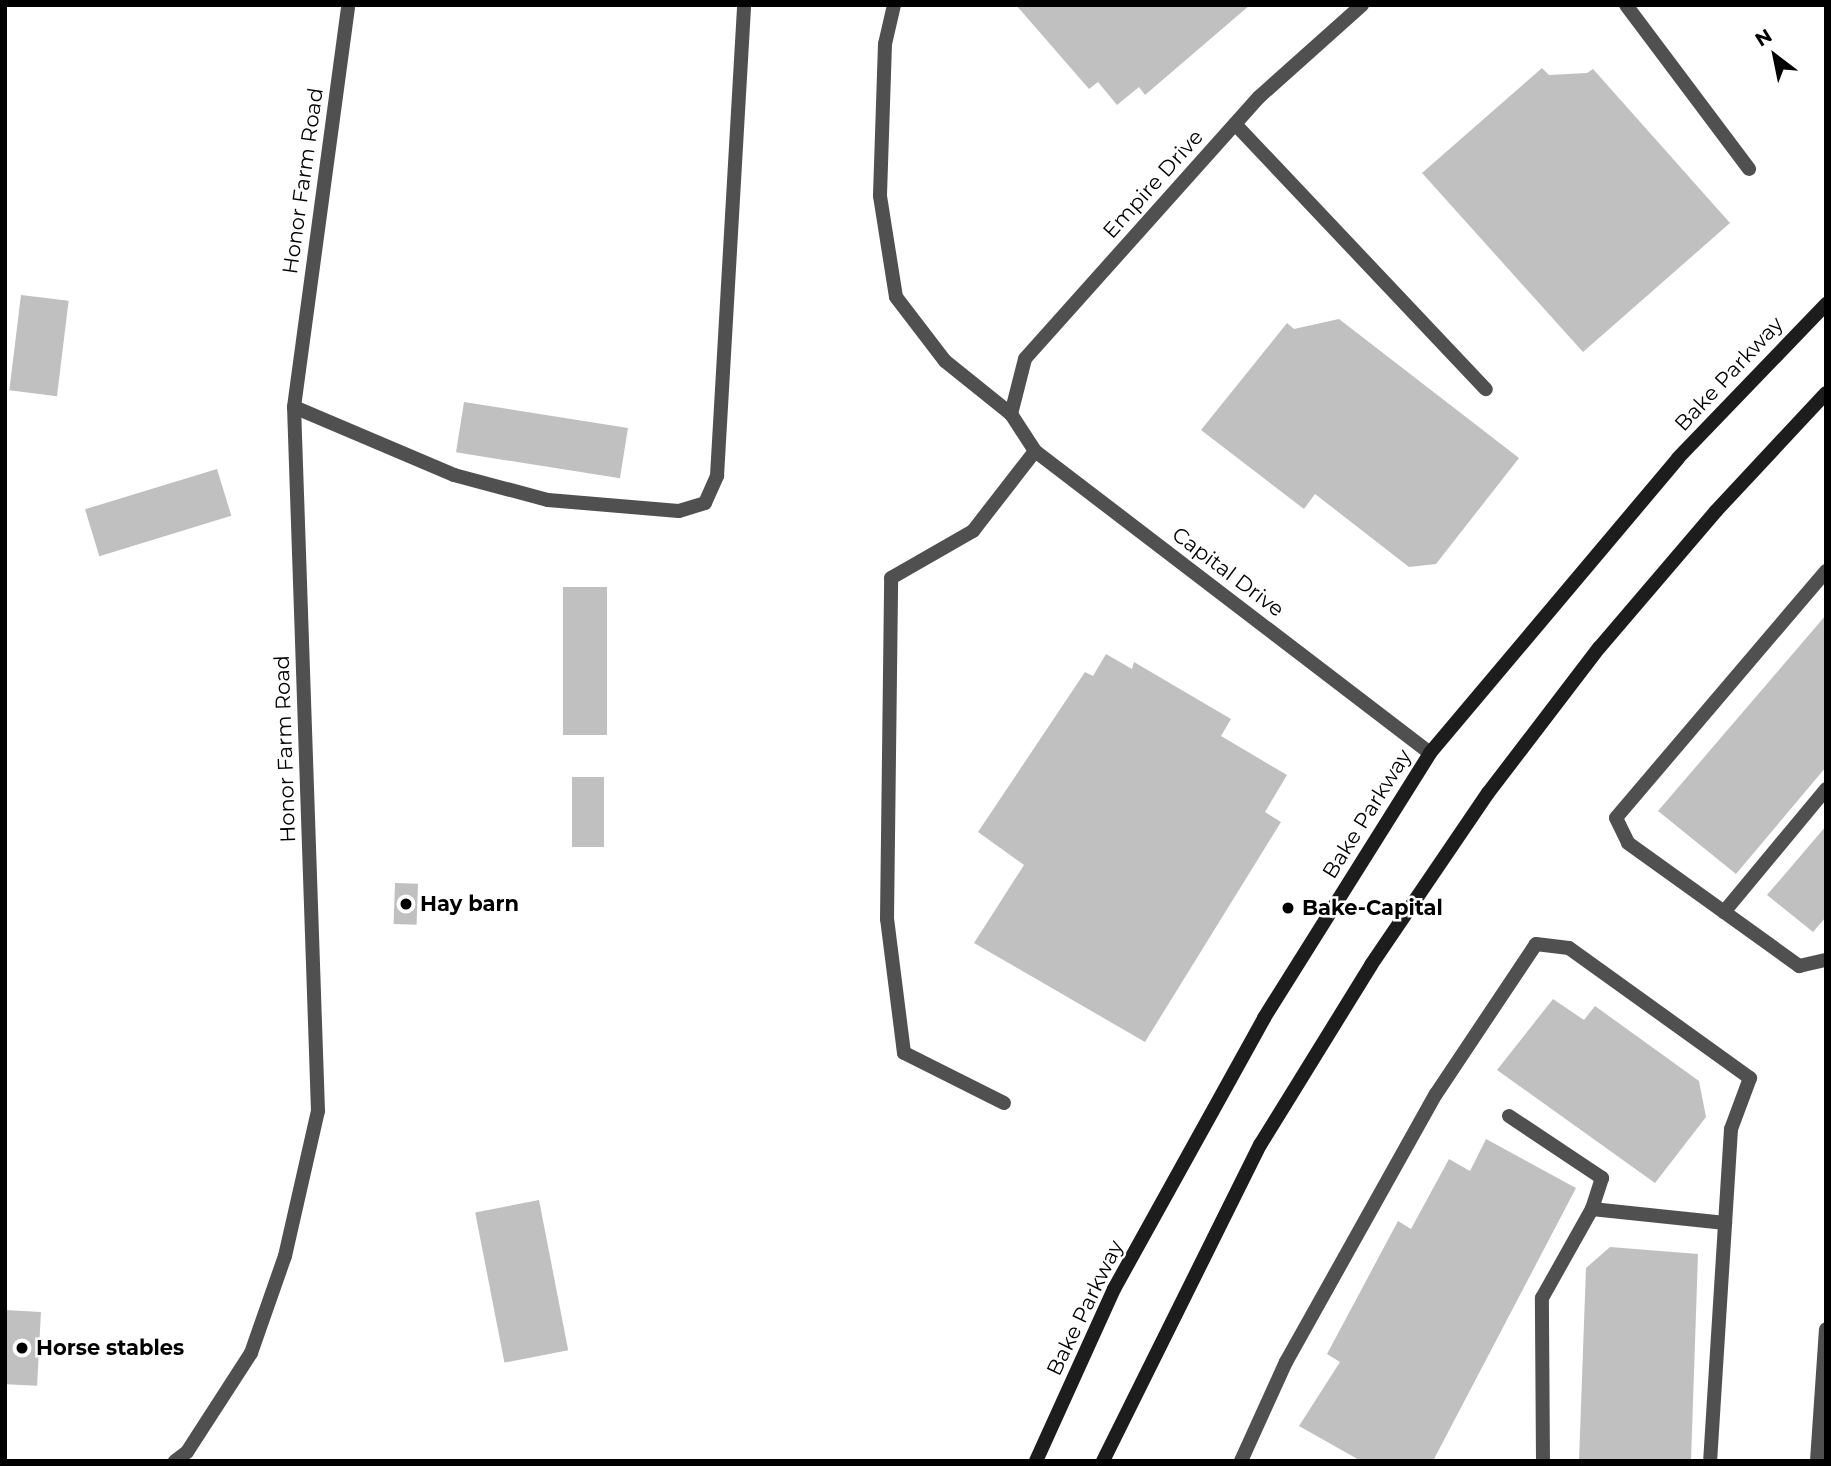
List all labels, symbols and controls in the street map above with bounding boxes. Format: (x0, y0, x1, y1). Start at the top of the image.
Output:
north arrow (1740, 21, 1810, 91)
text: N (1751, 24, 1776, 52)
street label: Honor Farm Road (277, 86, 329, 276)
street label: Empire Drive (1098, 124, 1208, 244)
street label: Bake Parkway (1670, 312, 1788, 436)
street label: Capital Drive (1167, 522, 1289, 622)
street label: Honor Farm Road (269, 655, 301, 843)
street label: Bake Parkway (1317, 745, 1417, 883)
place label: Hay barn (420, 891, 519, 917)
place label: Bake-Capital (1302, 895, 1443, 921)
marker: Hay barn (398, 896, 414, 912)
marker: Bake-Capital (1280, 900, 1296, 916)
street label: Bake Parkway (1041, 1236, 1129, 1380)
place label: Horse stables (36, 1335, 184, 1361)
marker: Horse stables (14, 1340, 30, 1356)

